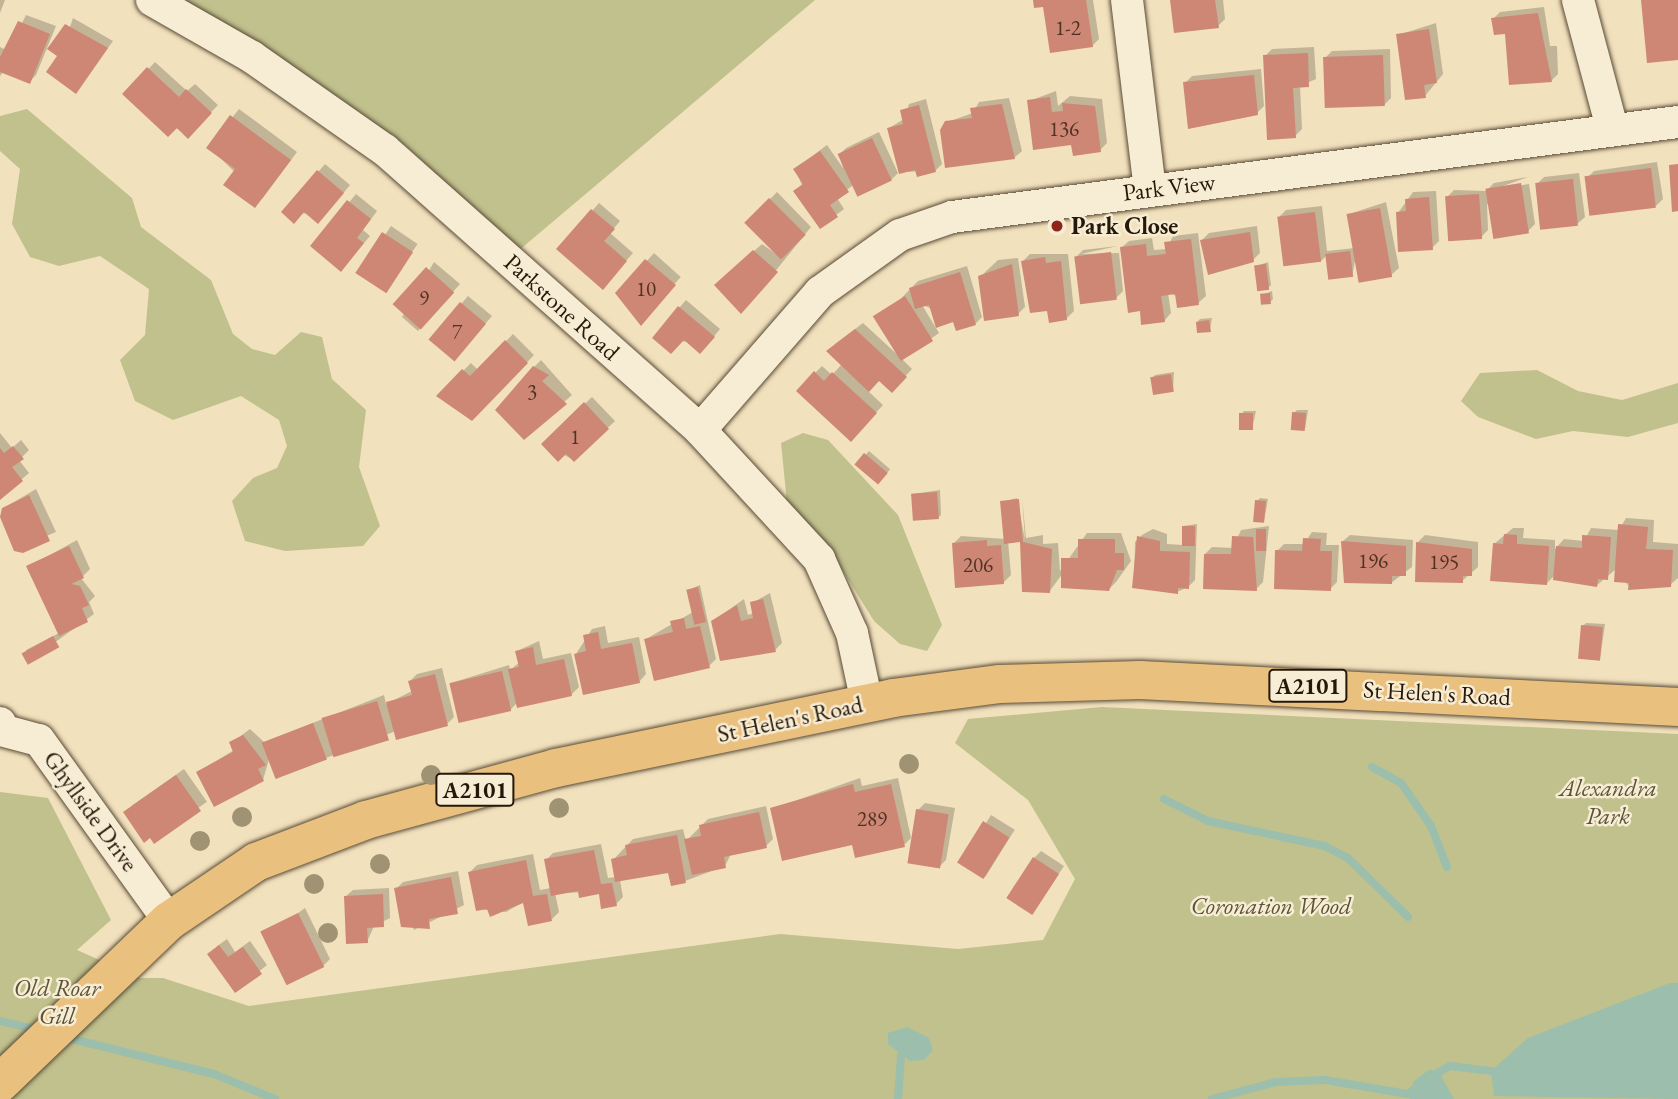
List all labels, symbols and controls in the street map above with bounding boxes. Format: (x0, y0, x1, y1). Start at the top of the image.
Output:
house number: 1-2 (1055, 15, 1081, 41)
house number: 136 (1049, 116, 1079, 142)
street label: Park View (1121, 167, 1217, 207)
place label: Park Close (1071, 212, 1178, 240)
marker: Park Close (1049, 218, 1065, 234)
street label: Parkstone Road (498, 248, 626, 366)
house number: 10 (636, 276, 656, 302)
house number: 9 (419, 285, 429, 311)
house number: 7 (452, 319, 462, 345)
house number: 3 (527, 379, 537, 405)
house number: 1 (570, 424, 580, 450)
house number: 196 (1358, 548, 1388, 574)
house number: 195 (1429, 549, 1459, 575)
house number: 206 (963, 552, 993, 578)
road number: A2101 (1268, 666, 1348, 706)
street label: St Helen's Road (1363, 675, 1511, 711)
street label: St Helen's Road (715, 690, 865, 748)
street label: Ghyllside Drive (38, 745, 144, 877)
road number: A2101 (435, 770, 515, 810)
park label: Alexandra Park (1559, 774, 1657, 830)
house number: 289 (857, 806, 887, 832)
park label: Coronation Wood (1191, 892, 1351, 920)
park label: Old Roar Gill (14, 974, 100, 1030)

